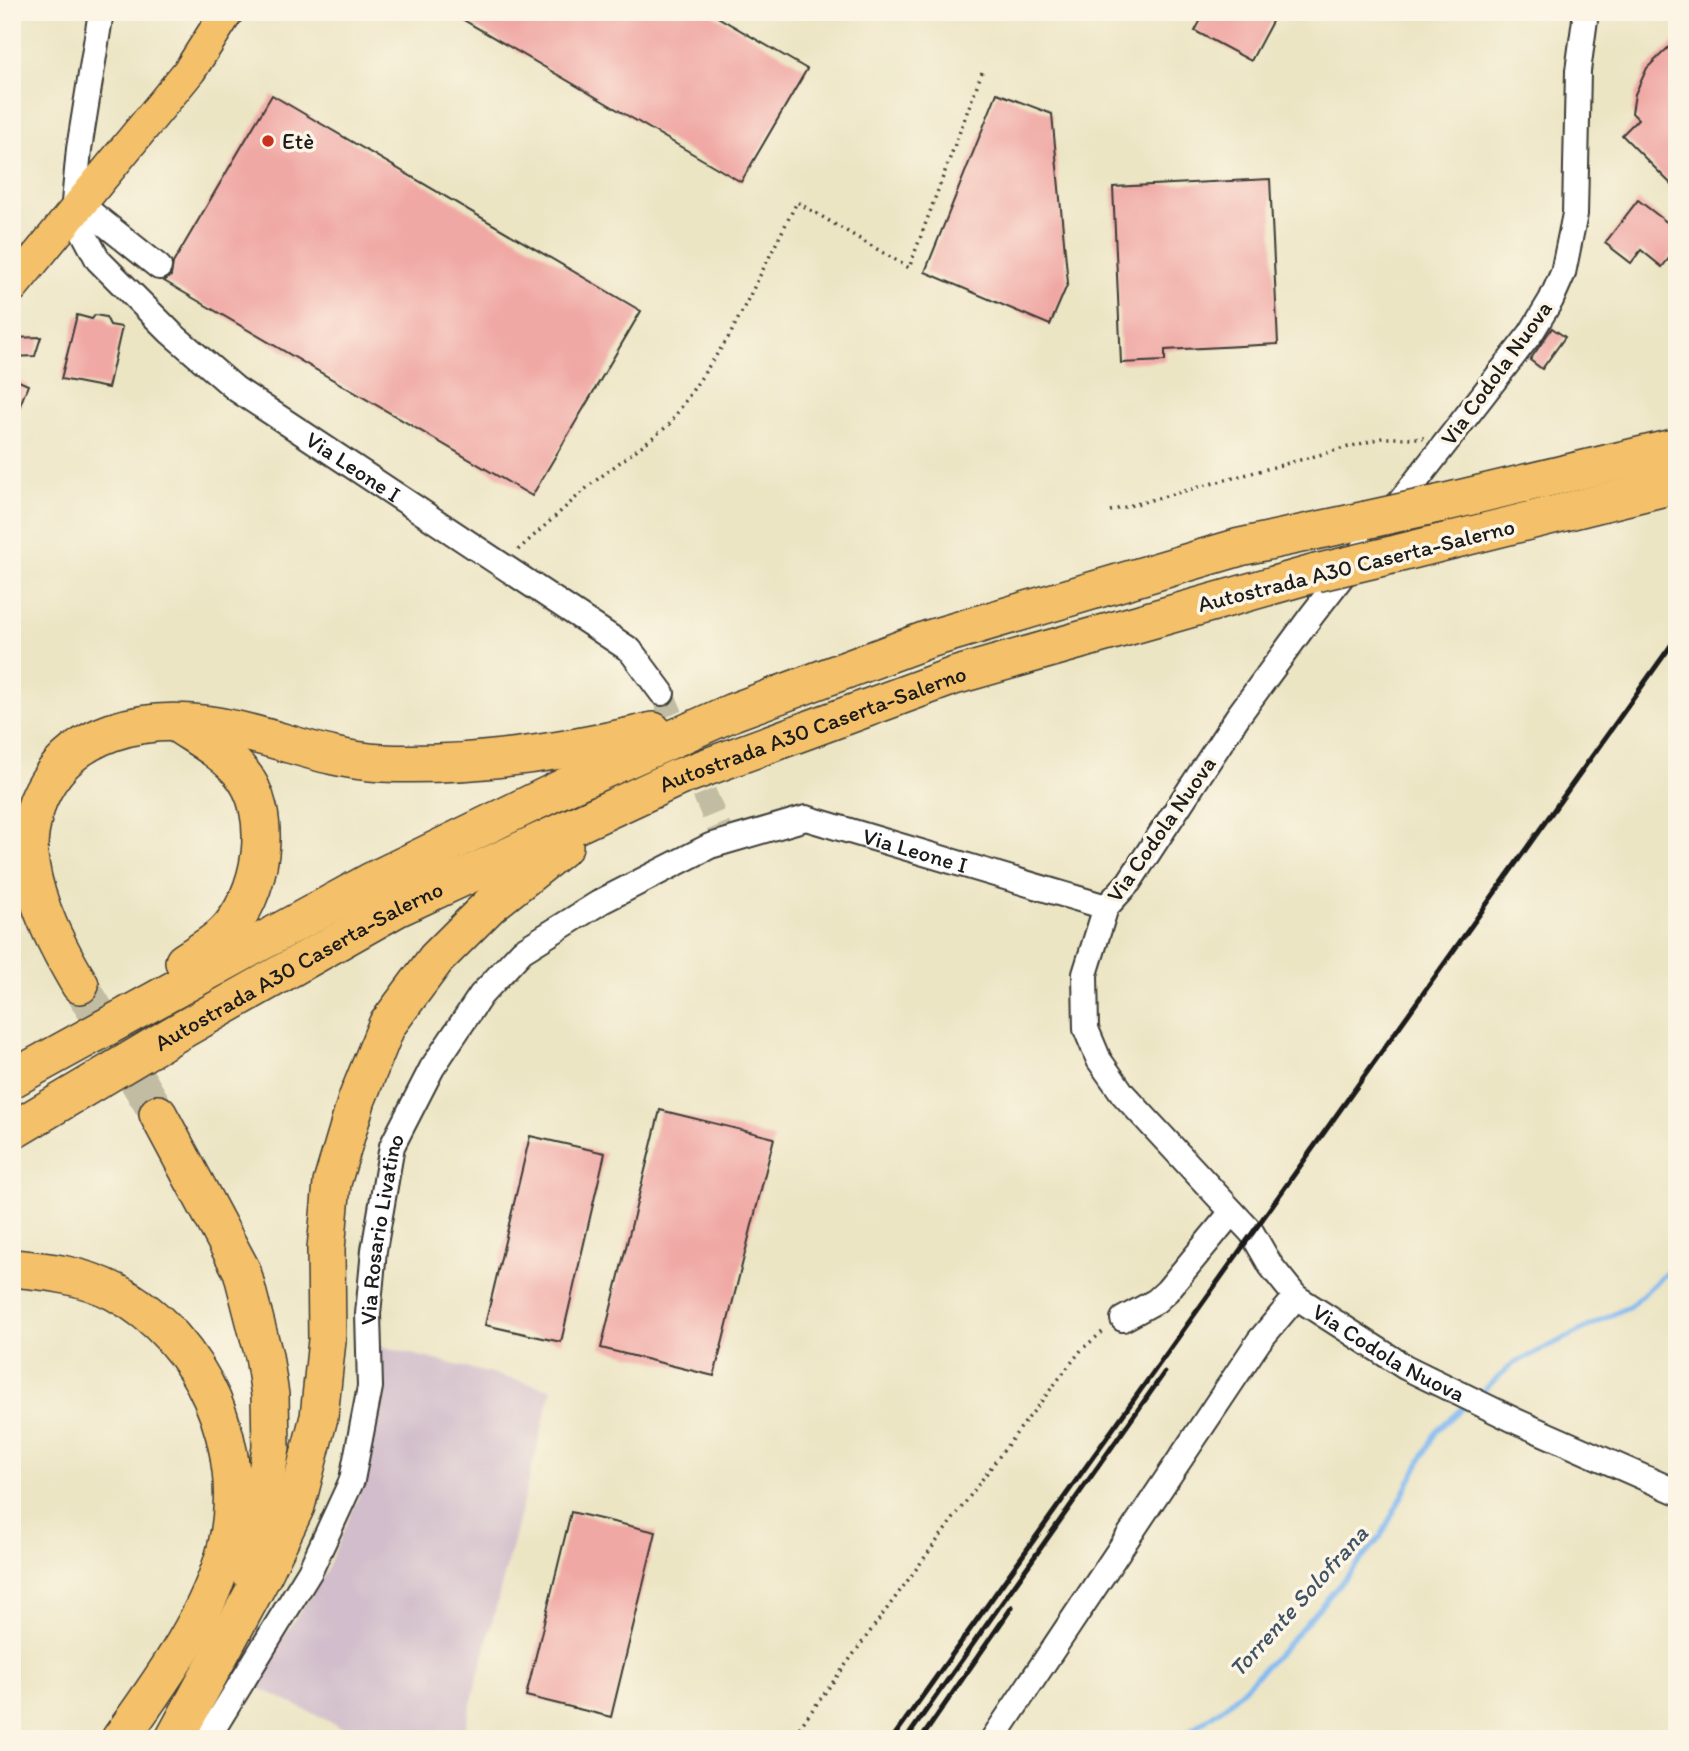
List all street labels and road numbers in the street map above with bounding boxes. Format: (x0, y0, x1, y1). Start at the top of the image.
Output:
street label: Via Codola Nuova (1434, 295, 1558, 451)
street label: Via Leone I (300, 425, 406, 508)
street label: Autostrada A30 Caserta-Salerno (1195, 512, 1517, 618)
street label: Autostrada A30 Caserta-Salerno (654, 659, 970, 799)
street label: Via Codola Nuova (1100, 751, 1222, 907)
street label: Via Leone I (859, 822, 971, 879)
street label: Autostrada A30 Caserta-Salerno (149, 875, 447, 1057)
street label: Via Rosario Livatino (354, 1128, 410, 1325)
street label: Via Codola Nuova (1307, 1297, 1469, 1408)

